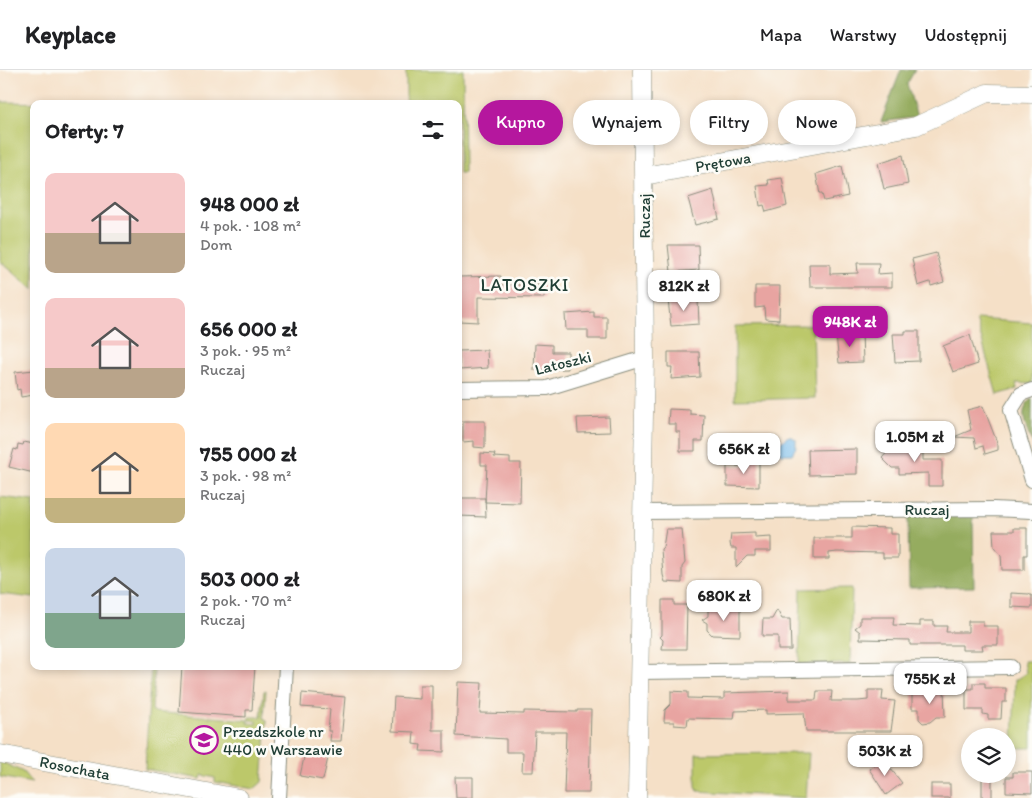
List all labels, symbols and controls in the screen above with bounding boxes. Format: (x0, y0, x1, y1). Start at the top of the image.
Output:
text: Keyplace (25, 20, 116, 49)
text: Mapa (760, 24, 802, 46)
text: Warstwy (830, 24, 897, 46)
text: Udostępnij (925, 24, 1007, 46)
chip: Kupno (478, 100, 563, 145)
chip: Wynajem (573, 100, 680, 145)
chip: Filtry (690, 100, 768, 145)
chip: Nowe (778, 100, 856, 145)
icon: filters (419, 116, 447, 144)
text: Oferty: 7 (45, 118, 124, 143)
street label: Prętowa (694, 148, 752, 176)
text: 948 000 zł (200, 191, 299, 216)
icon: home (85, 193, 145, 253)
street label: Ruczaj (635, 193, 654, 239)
text: 4 pok. · 108 m² (200, 216, 301, 235)
text: Dom (200, 235, 232, 254)
pin: 812K zł (638, 270, 730, 312)
district label: LATOSZKI (480, 274, 570, 296)
text: 812K zł (659, 276, 709, 295)
pin: 948K zł (804, 306, 896, 348)
text: 948K zł (824, 312, 876, 331)
text: 656 000 zł (200, 316, 297, 341)
icon: home (85, 318, 145, 378)
text: 3 pok. · 95 m² (200, 341, 291, 360)
street label: Latoszki (533, 347, 593, 379)
text: Ruczaj (200, 360, 245, 379)
pin: 1.05M zł (863, 420, 967, 463)
text: 1.05M zł (886, 427, 944, 446)
pin: 656K zł (698, 432, 790, 475)
text: 656K zł (718, 439, 770, 458)
text: 755 000 zł (200, 441, 296, 466)
icon: home (85, 443, 145, 503)
text: 3 pok. · 98 m² (200, 466, 291, 485)
text: Ruczaj (200, 485, 245, 504)
street label: Ruczaj (904, 500, 950, 519)
text: 503 000 zł (200, 566, 299, 591)
icon: home (85, 568, 145, 628)
pin: 680K zł (678, 580, 770, 622)
text: 680K zł (698, 586, 750, 605)
text: 2 pok. · 70 m² (200, 591, 292, 610)
text: Ruczaj (200, 610, 245, 629)
pin: 755K zł (884, 662, 976, 705)
text: 755K zł (905, 669, 955, 688)
place label: Przedszkole nr 440 w Warszawie (223, 722, 343, 759)
school or university icon: Przedszkole nr 440 w Warszawie (189, 725, 219, 755)
map controls (961, 728, 1016, 783)
button: layers (961, 728, 1016, 783)
pin: 503K zł (839, 734, 931, 777)
text: 503K zł (859, 741, 911, 760)
street label: Rosochata (38, 752, 113, 784)

